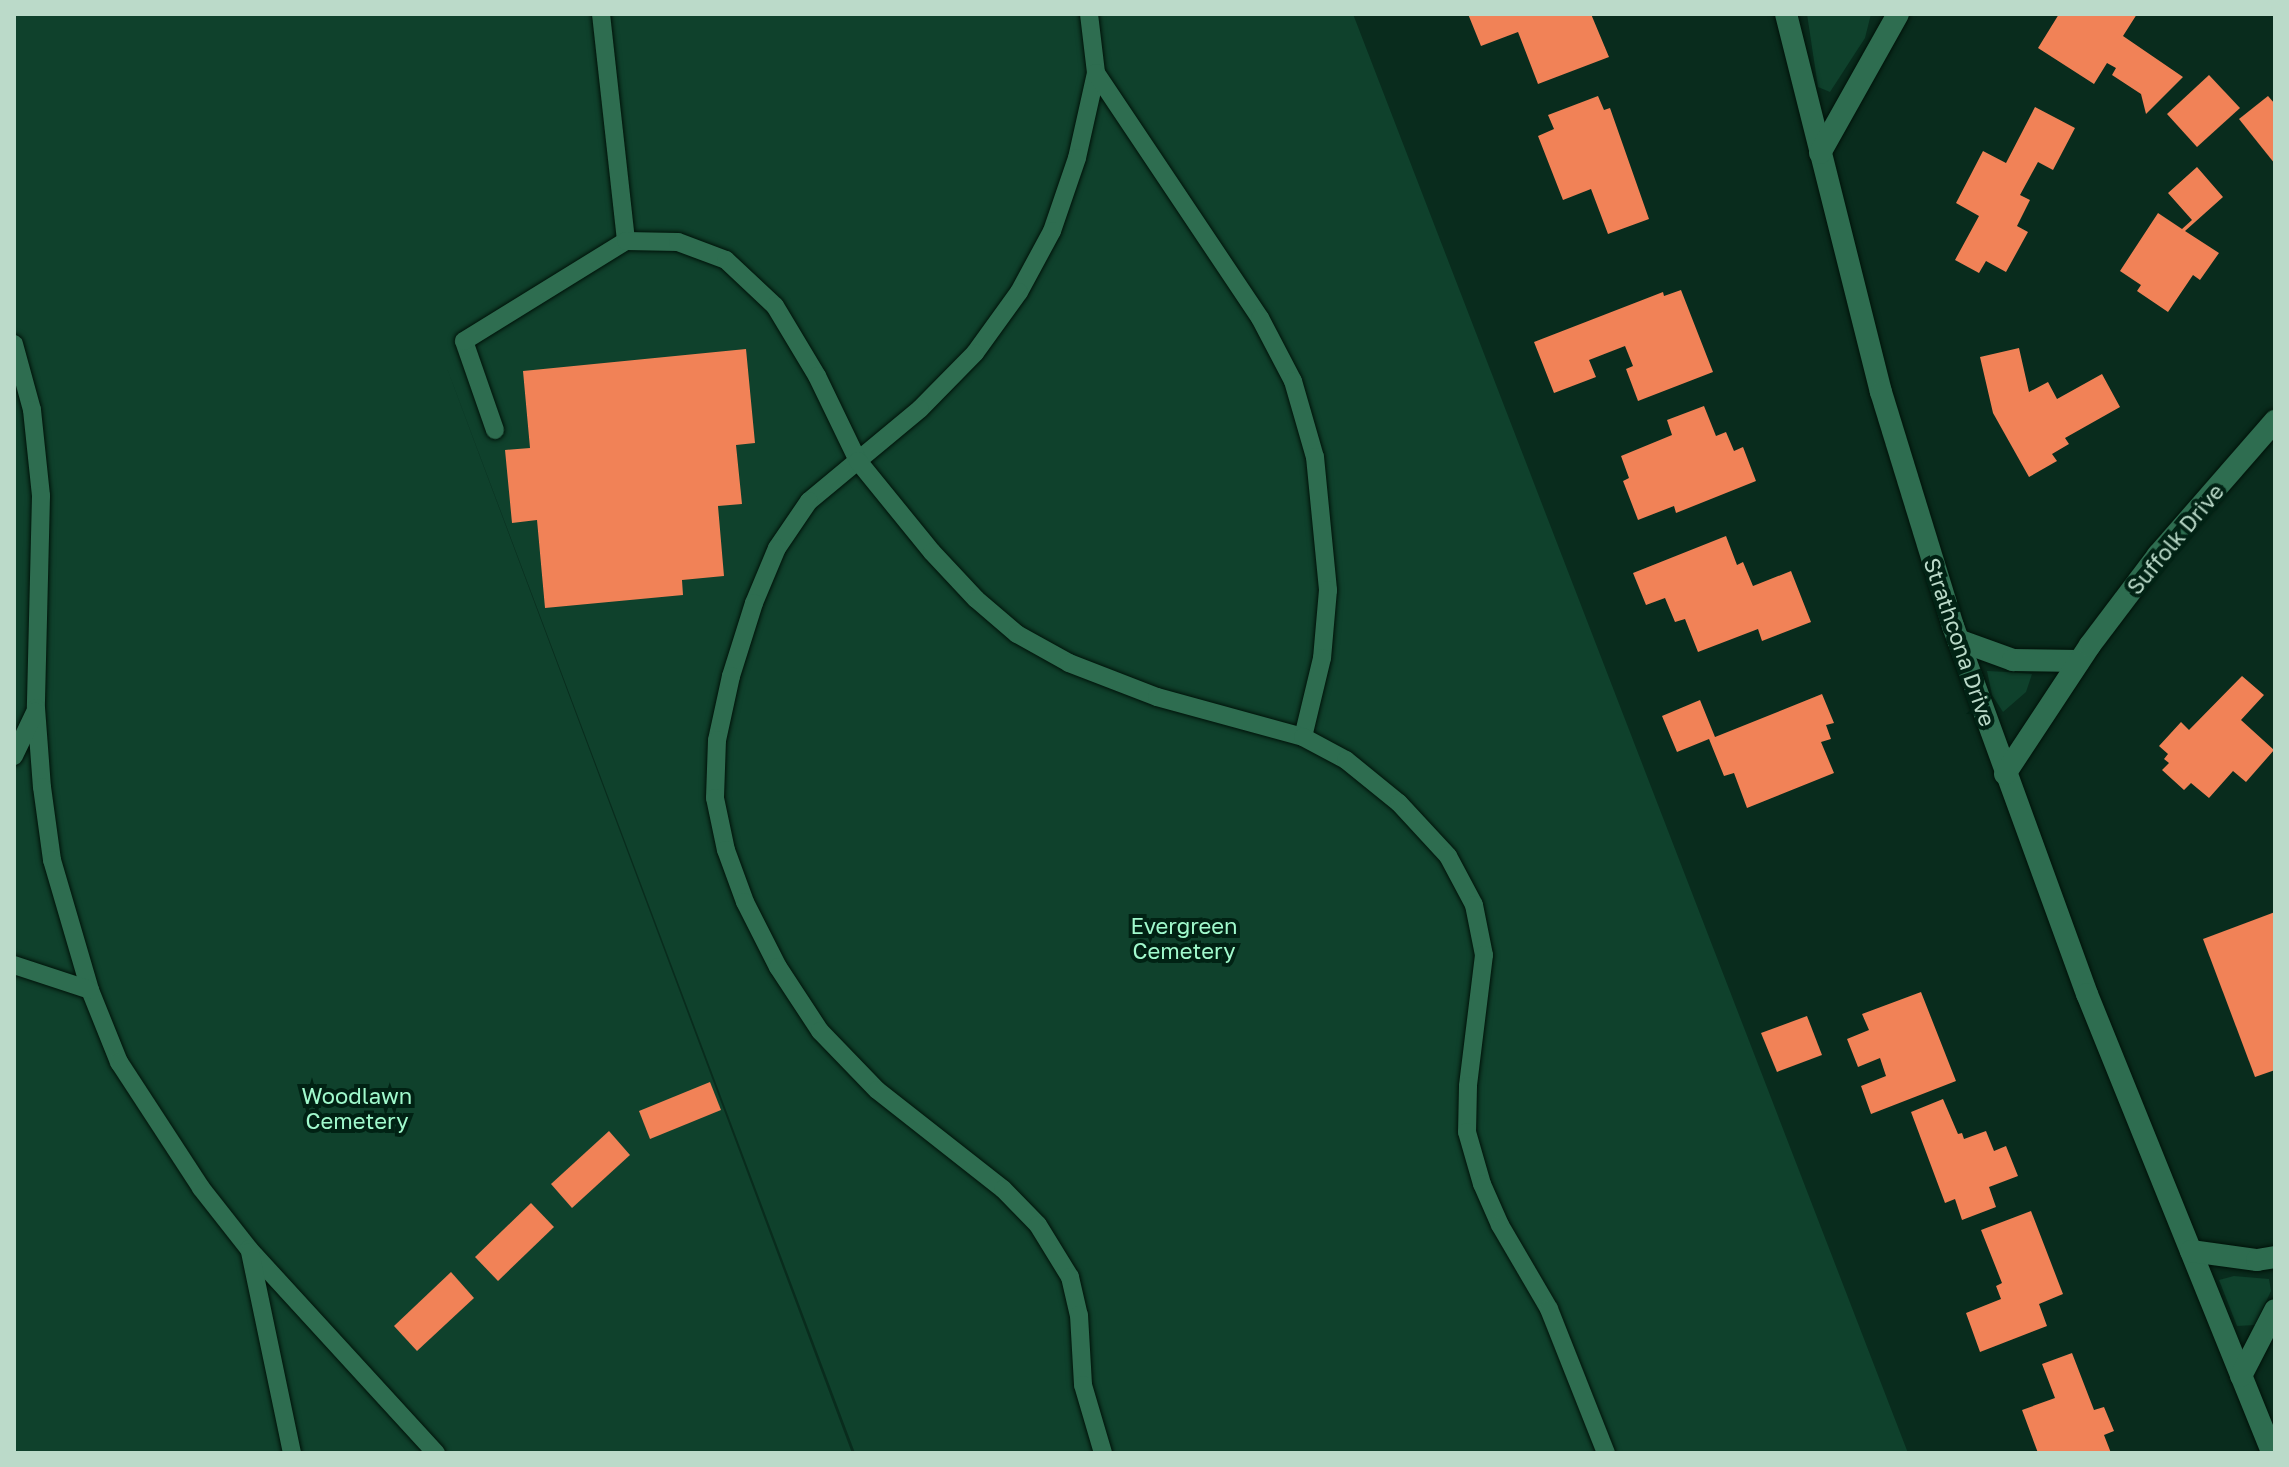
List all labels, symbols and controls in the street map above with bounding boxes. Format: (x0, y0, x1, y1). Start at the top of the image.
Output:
street label: Suffolk Drive (2121, 478, 2229, 600)
street label: Strathcona Drive (1919, 554, 2001, 730)
park label: Evergreen Cemetery (1130, 912, 1238, 964)
park label: Woodlawn Cemetery (302, 1082, 412, 1134)

